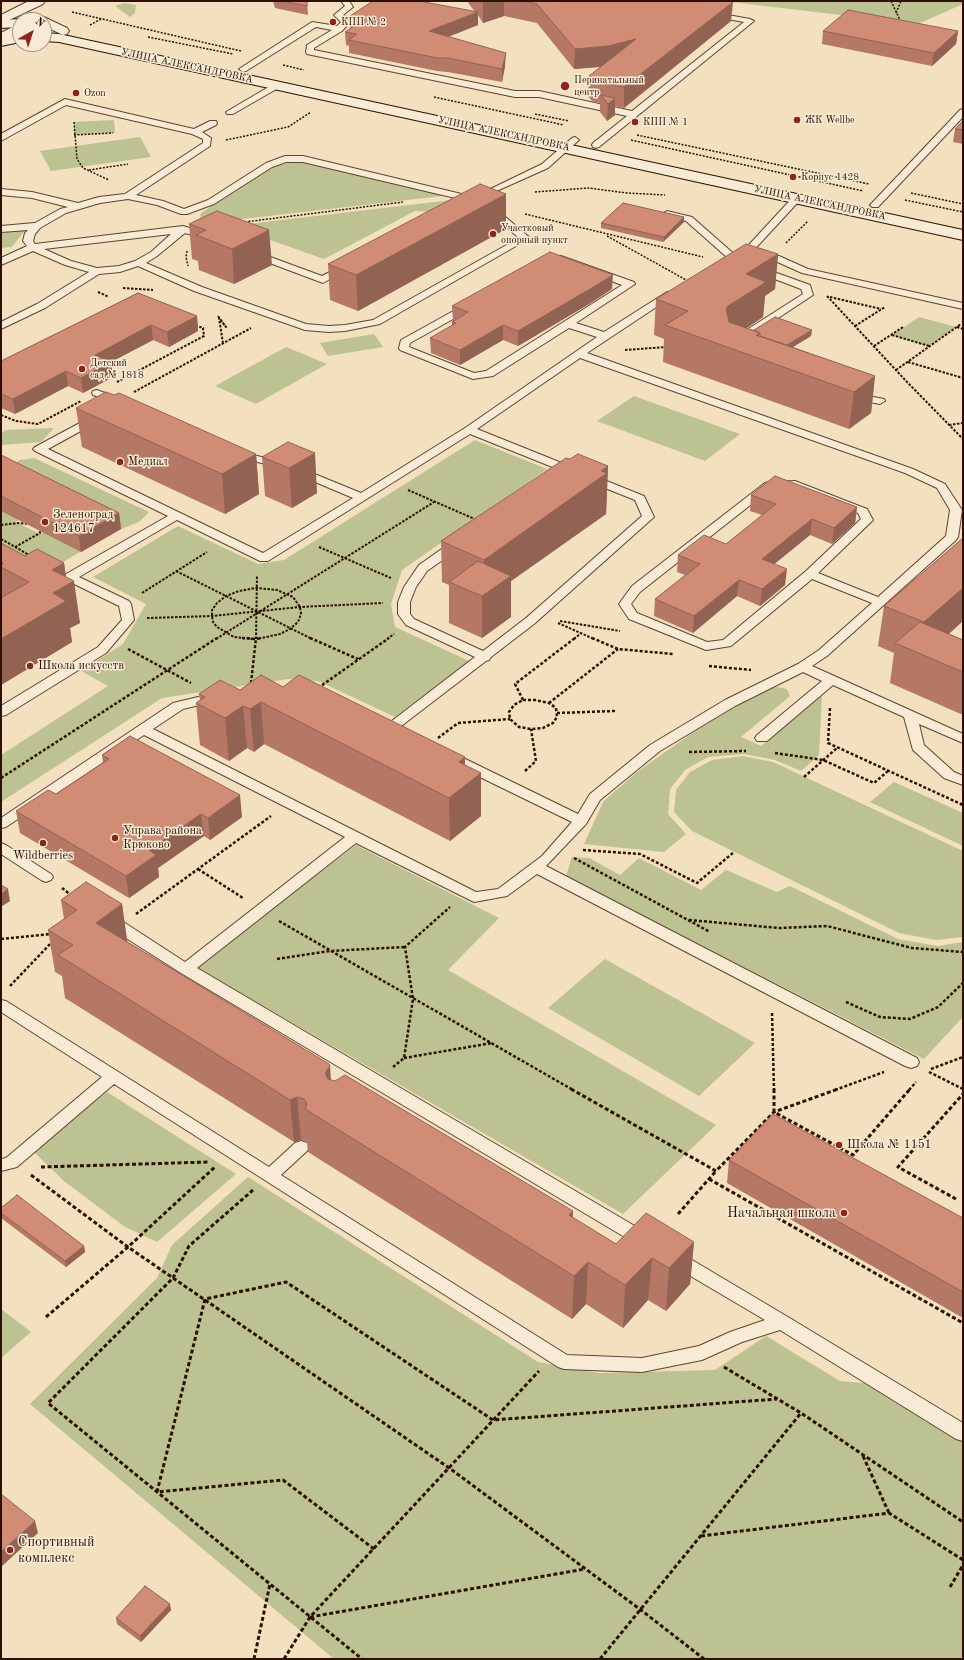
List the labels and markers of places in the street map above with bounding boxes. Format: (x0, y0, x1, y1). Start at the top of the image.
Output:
place label: КПП № 2 (341, 16, 386, 28)
marker: КПП № 2 (328, 17, 338, 27)
place label: Перинатальный центр (574, 74, 644, 98)
marker: Перинатальный центр (559, 80, 571, 92)
place label: Ozon (84, 87, 106, 99)
marker: Ozon (71, 88, 81, 98)
place label: ЖК Wellbe (805, 114, 855, 126)
marker: ЖК Wellbe (792, 115, 802, 125)
place label: КПП № 1 (643, 116, 688, 128)
marker: КПП № 1 (630, 117, 640, 127)
place label: Корпус 1428 (801, 171, 859, 183)
marker: Корпус 1428 (788, 172, 798, 182)
place label: Участковый опорный пункт (501, 222, 568, 246)
marker: Участковый опорный пункт (488, 229, 498, 239)
place label: Детский сад № 1818 (90, 357, 144, 380)
marker: Детский сад № 1818 (77, 364, 87, 374)
place label: Медиал (128, 455, 168, 469)
marker: Медиал (115, 457, 125, 467)
place label: Зеленоград 124617 (53, 508, 113, 536)
marker: Зеленоград 124617 (40, 517, 50, 527)
place label: Школа искусств (38, 659, 124, 673)
marker: Школа искусств (25, 661, 35, 671)
place label: Управа района Крюково (123, 824, 202, 852)
marker: Управа района Крюково (110, 833, 120, 843)
marker: Wildberries (38, 838, 48, 848)
place label: Wildberries (13, 849, 73, 863)
place label: Школа № 1151 (847, 1138, 932, 1152)
marker: Школа № 1151 (834, 1140, 844, 1150)
place label: Начальная школа (727, 1205, 836, 1221)
marker: Начальная школа (839, 1208, 849, 1218)
place label: Спортивный комплекс (18, 1534, 95, 1566)
marker: Спортивный комплекс (5, 1545, 15, 1555)

